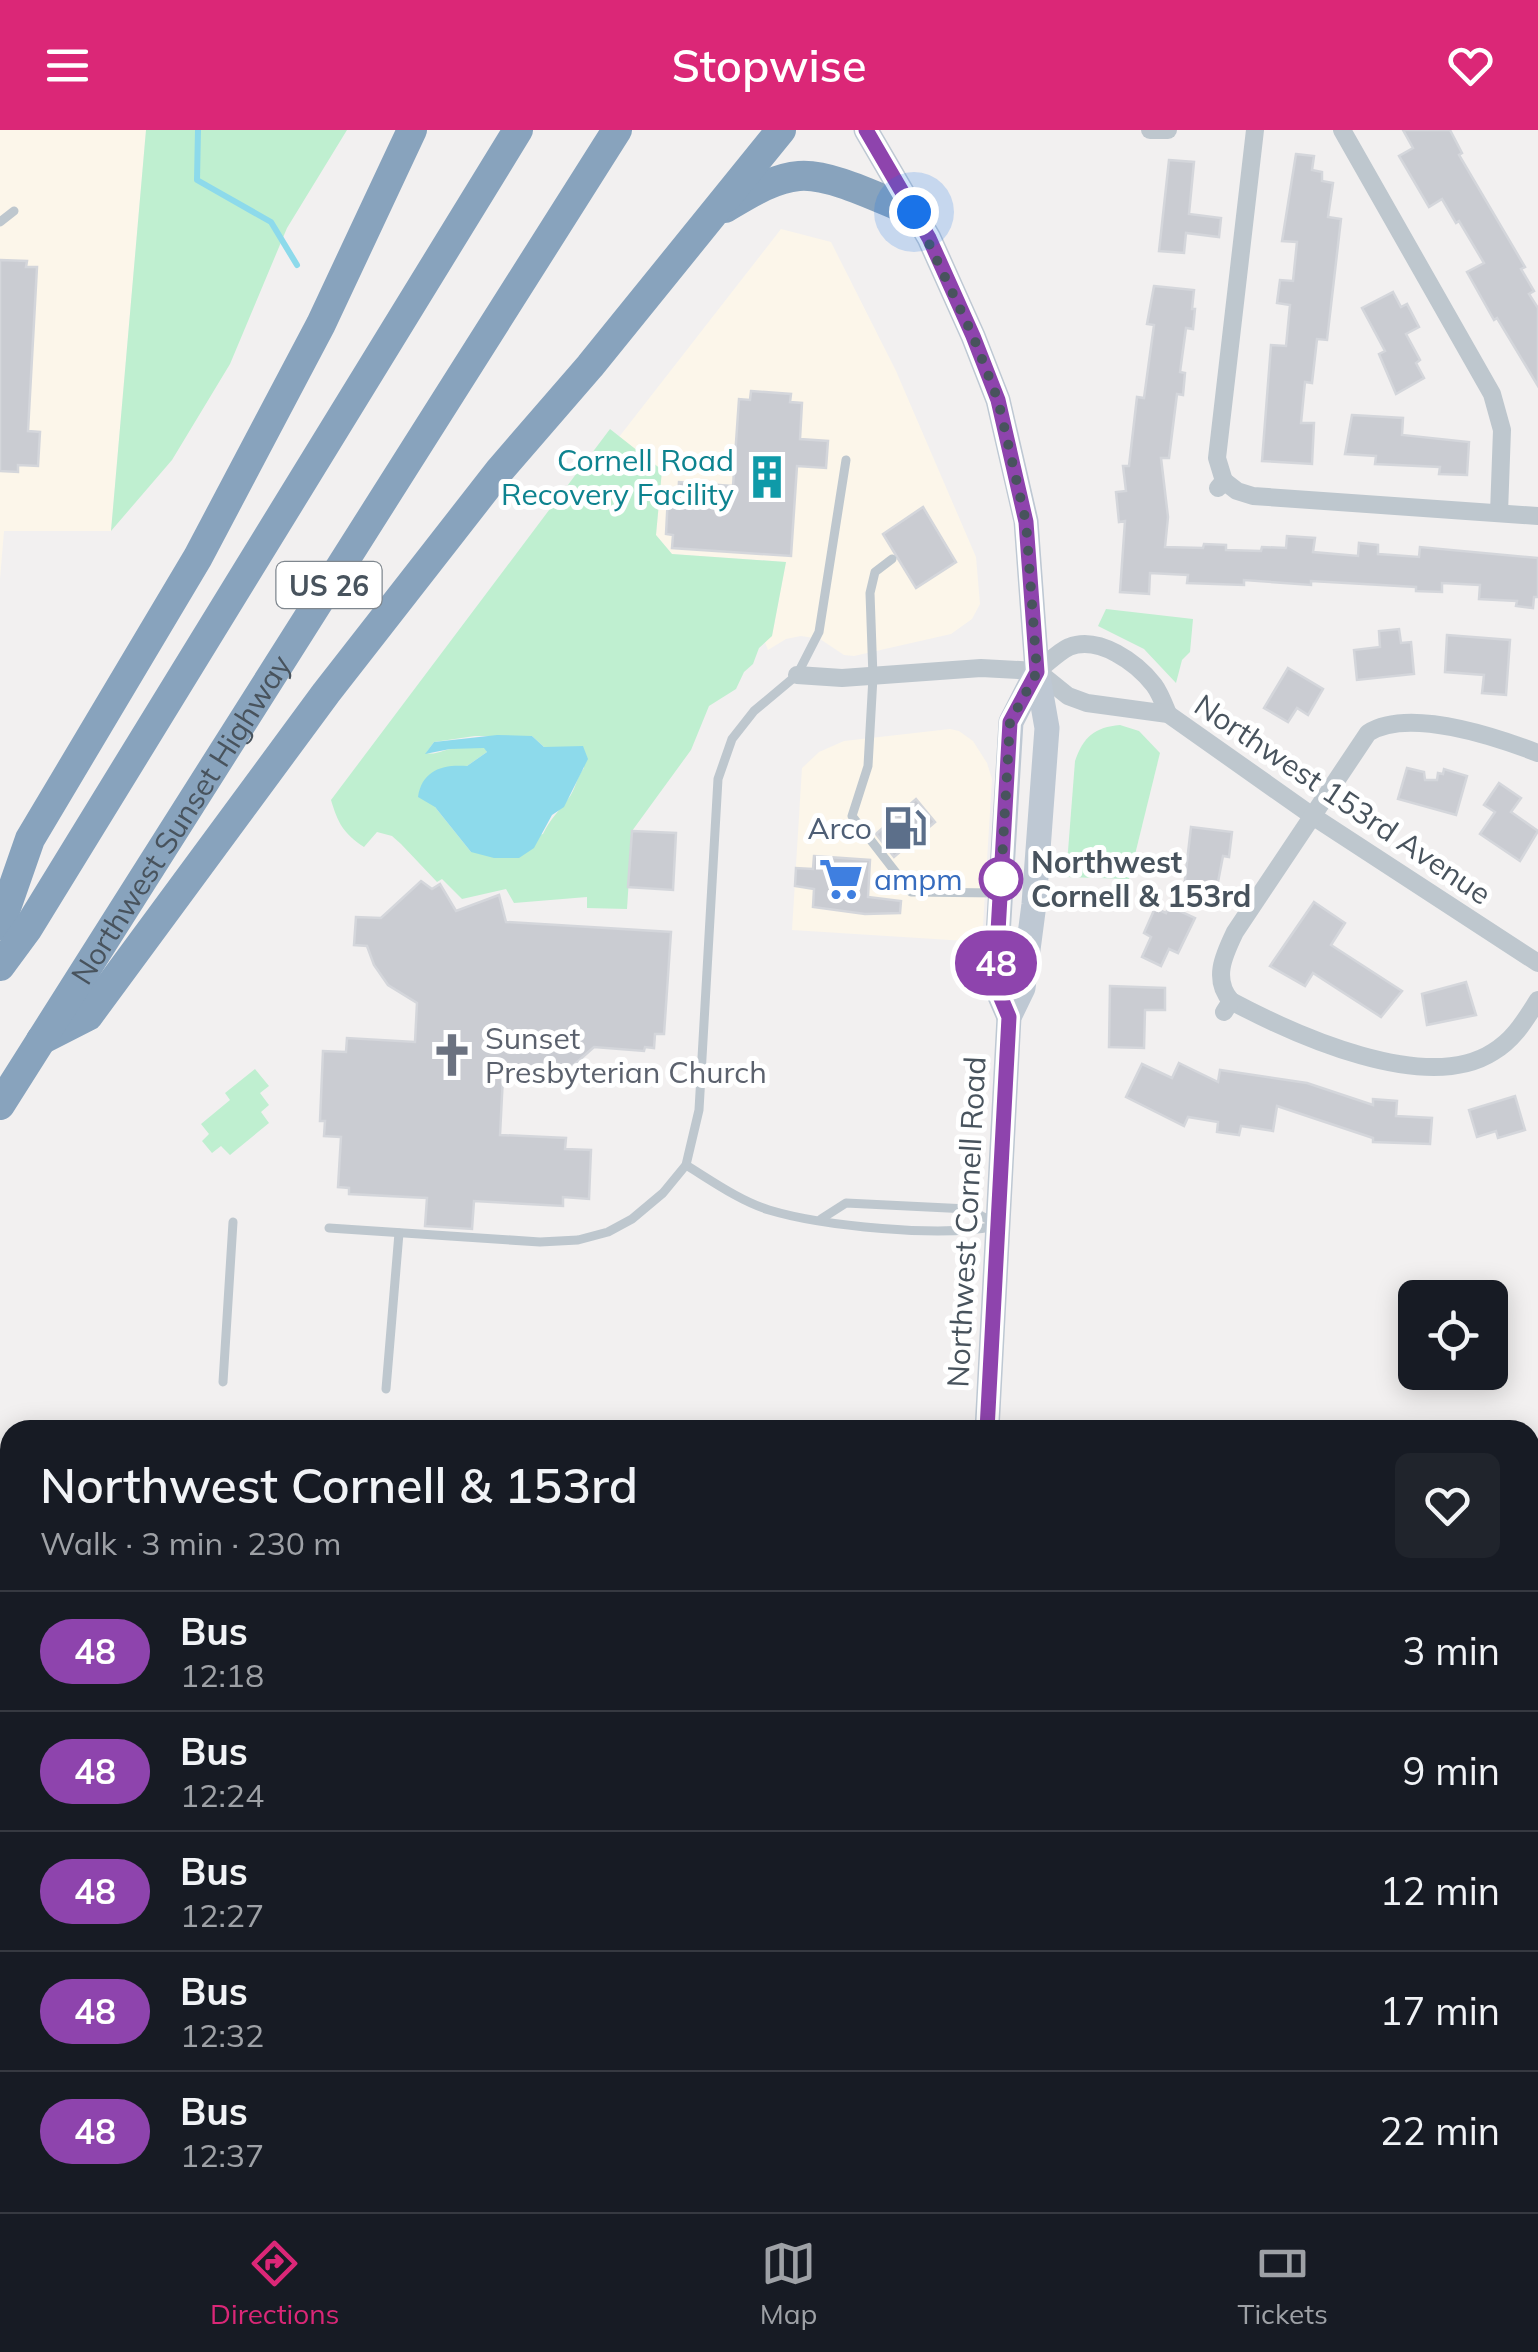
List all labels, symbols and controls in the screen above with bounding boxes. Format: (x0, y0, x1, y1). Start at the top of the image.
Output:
text: Stopwise (671, 37, 867, 93)
icon: menu (40, 38, 95, 93)
icon: heart (1443, 38, 1498, 93)
your location (889, 187, 939, 237)
place label: Cornell Road Recovery Facility (501, 441, 734, 513)
building icon: Cornell Road Recovery Facility (743, 453, 791, 501)
road number: US 26 (276, 562, 382, 608)
street label: Northwest Sunset Highway (62, 647, 299, 991)
street label: Northwest 153rd Avenue (1188, 686, 1498, 912)
fuel station icon: Arco (881, 804, 929, 852)
place label: Arco (808, 809, 872, 847)
place label: Northwest Cornell & 153rd (1031, 843, 1251, 915)
supermarket icon: ampm (817, 855, 865, 903)
marker: Northwest Cornell & 153rd (980, 858, 1022, 900)
place label: ampm (874, 860, 963, 898)
line badge: 48 (951, 930, 1041, 996)
text: 48 (975, 941, 1017, 985)
place label: Sunset Presbyterian Church (485, 1019, 767, 1091)
church icon: Sunset Presbyterian Church (428, 1031, 476, 1079)
street label: Northwest Cornell Road (938, 1056, 994, 1388)
map controls (1398, 1280, 1508, 1390)
button: locate (1398, 1280, 1508, 1390)
button: heart (1395, 1453, 1500, 1558)
text: Northwest Cornell & 153rd (40, 1455, 638, 1515)
text: Walk · 3 min · 230 m (40, 1523, 341, 1563)
text: Bus (180, 1607, 248, 1655)
text: 3 min (1403, 1627, 1500, 1675)
text: 48 (74, 1629, 116, 1673)
text: 12:18 (180, 1655, 264, 1695)
text: Bus (180, 1727, 248, 1775)
text: 9 min (1403, 1747, 1500, 1795)
text: 48 (74, 1749, 116, 1793)
text: 12:24 (180, 1775, 264, 1815)
text: Bus (180, 1847, 248, 1895)
text: 12 min (1380, 1867, 1500, 1915)
text: 48 (74, 1869, 116, 1913)
text: 12:27 (180, 1895, 264, 1935)
text: Bus (180, 1967, 248, 2015)
text: 17 min (1380, 1987, 1500, 2035)
text: 48 (74, 1989, 116, 2033)
text: 12:32 (180, 2015, 264, 2055)
text: Bus (180, 2087, 248, 2135)
text: 22 min (1380, 2107, 1500, 2155)
text: 48 (74, 2109, 116, 2153)
text: 12:37 (180, 2135, 264, 2175)
tab: Directions (210, 2236, 340, 2331)
tab: Map (760, 2236, 817, 2331)
tab: Tickets (1237, 2236, 1328, 2331)

